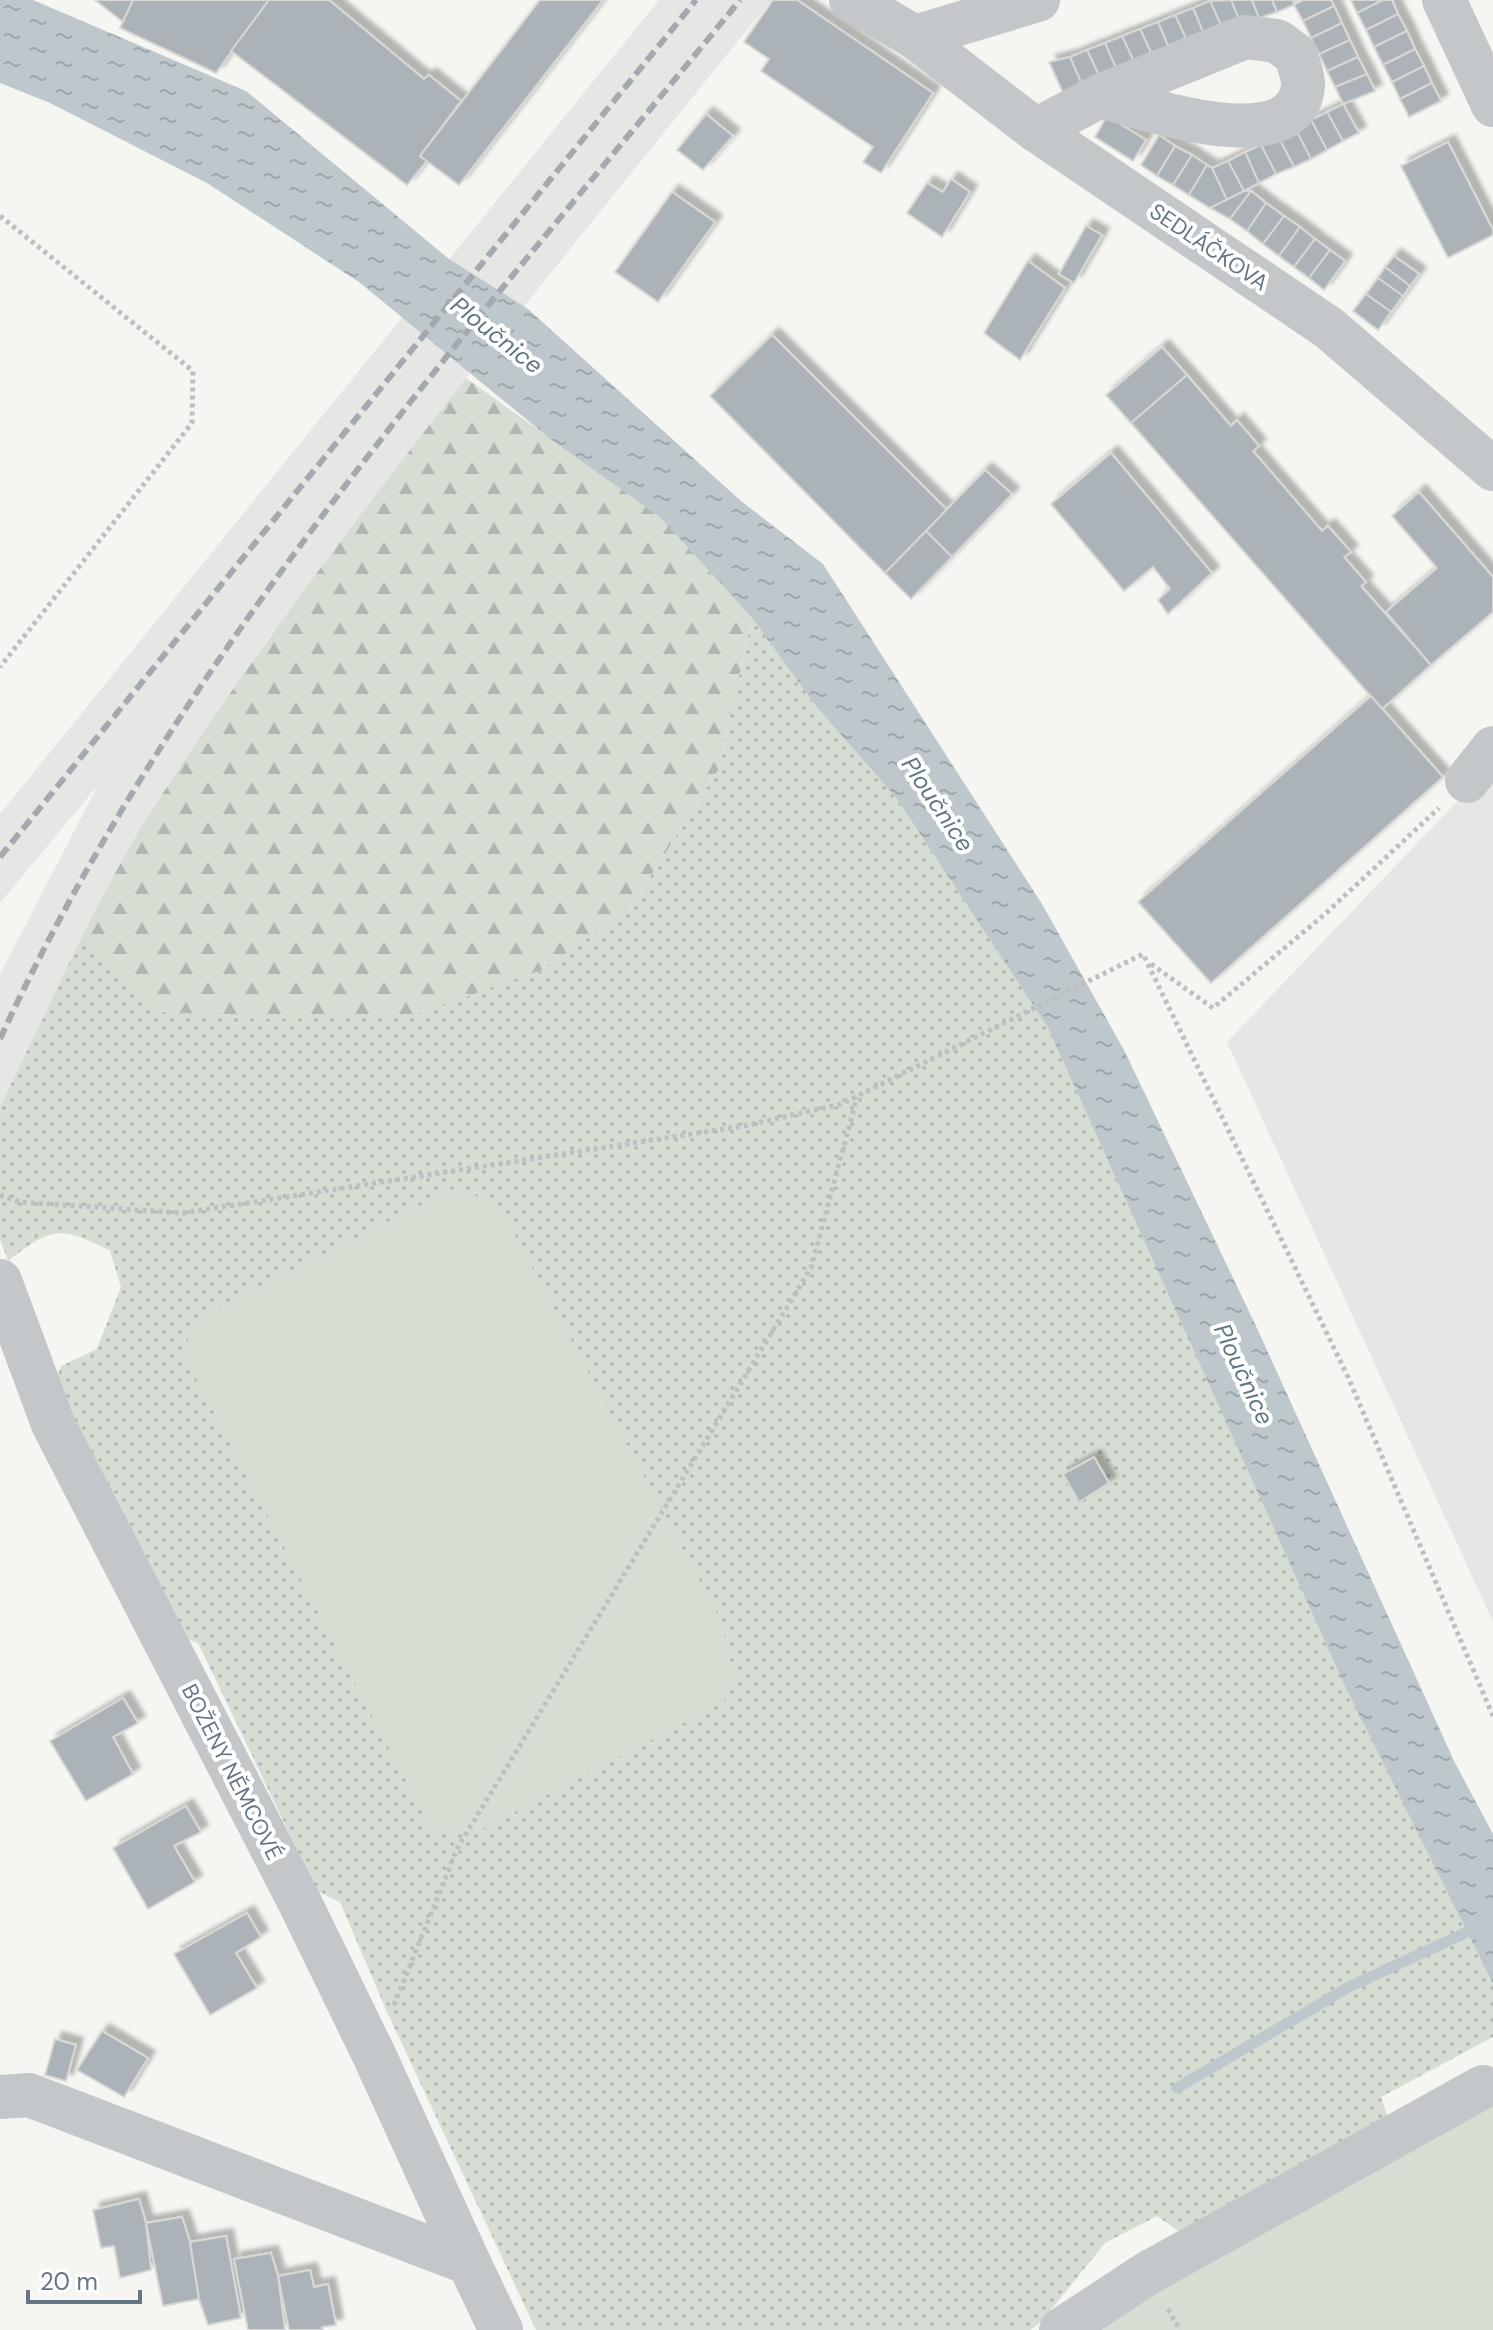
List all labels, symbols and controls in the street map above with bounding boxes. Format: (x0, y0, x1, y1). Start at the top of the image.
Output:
street label: SEDLÁČKOVA (1144, 197, 1274, 297)
water label: Ploučnice (445, 289, 549, 381)
water label: Ploučnice (895, 750, 981, 858)
water label: Ploučnice (1207, 1318, 1281, 1430)
street label: BOŽENY NĚMCOVÉ (175, 1679, 289, 1865)
scale bar (28, 2254, 140, 2304)
text: 20 m (40, 2266, 98, 2297)

